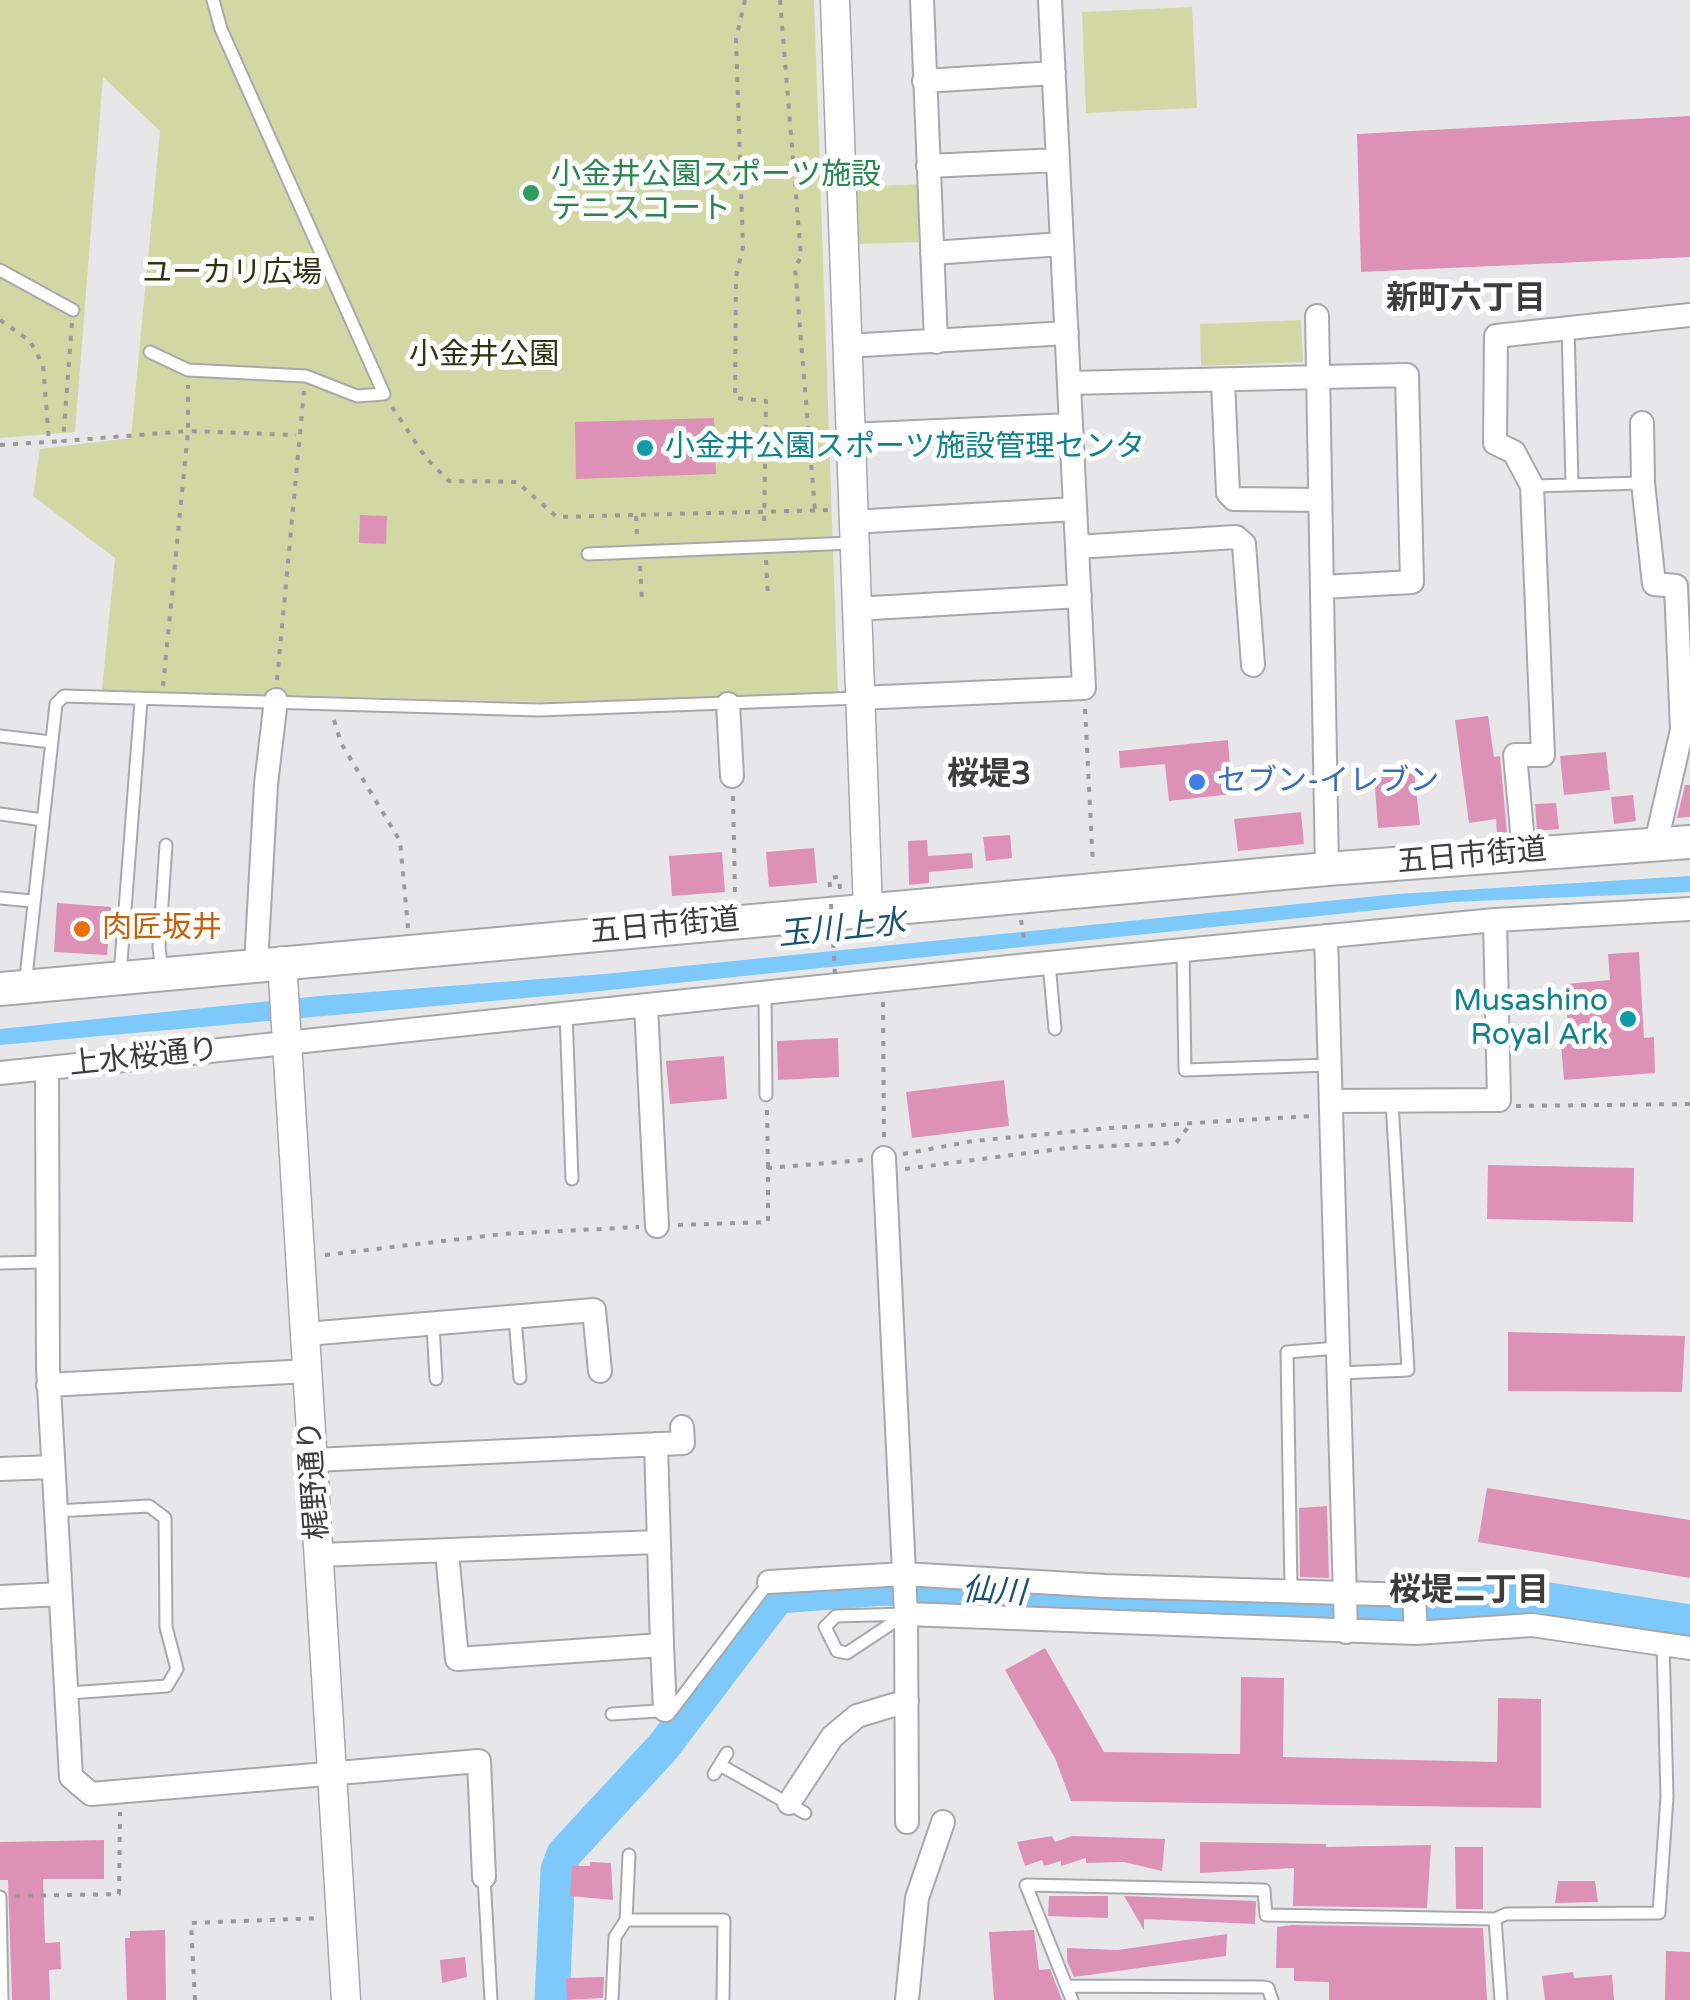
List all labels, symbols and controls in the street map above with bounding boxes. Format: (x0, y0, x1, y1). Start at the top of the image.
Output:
place label: 小金井公園スポーツ施設 テニスコート (551, 158, 881, 228)
marker: 小金井公園スポーツ施設 テニスコート (520, 182, 542, 204)
park label: ユーカリ広場 (142, 256, 322, 292)
district label: 新町六丁目 (1386, 281, 1546, 319)
park label: 小金井公園 (409, 338, 559, 374)
place label: 小金井公園スポーツ施設管理センタ (665, 430, 1145, 466)
marker: 小金井公園スポーツ施設管理センタ (634, 437, 656, 459)
district label: 桜堤3 (947, 757, 1031, 795)
place label: セブン-イレブン (1217, 764, 1439, 800)
marker: セブン-イレブン (1186, 771, 1208, 793)
street label: 五日市街道 (1396, 833, 1548, 881)
street label: 五日市街道 (589, 903, 741, 951)
water label: 玉川上水 (776, 904, 908, 956)
place label: 肉匠坂井 (102, 911, 222, 947)
marker: 肉匠坂井 (71, 918, 93, 940)
place label: Musashino Royal Ark (1453, 984, 1608, 1054)
marker: Musashino Royal Ark (1617, 1008, 1639, 1030)
street label: 上水桜通り (68, 1032, 220, 1084)
street label: 梶野通り (293, 1419, 337, 1541)
water label: 仙川 (961, 1572, 1027, 1614)
district label: 桜堤二丁目 (1389, 1573, 1549, 1611)

